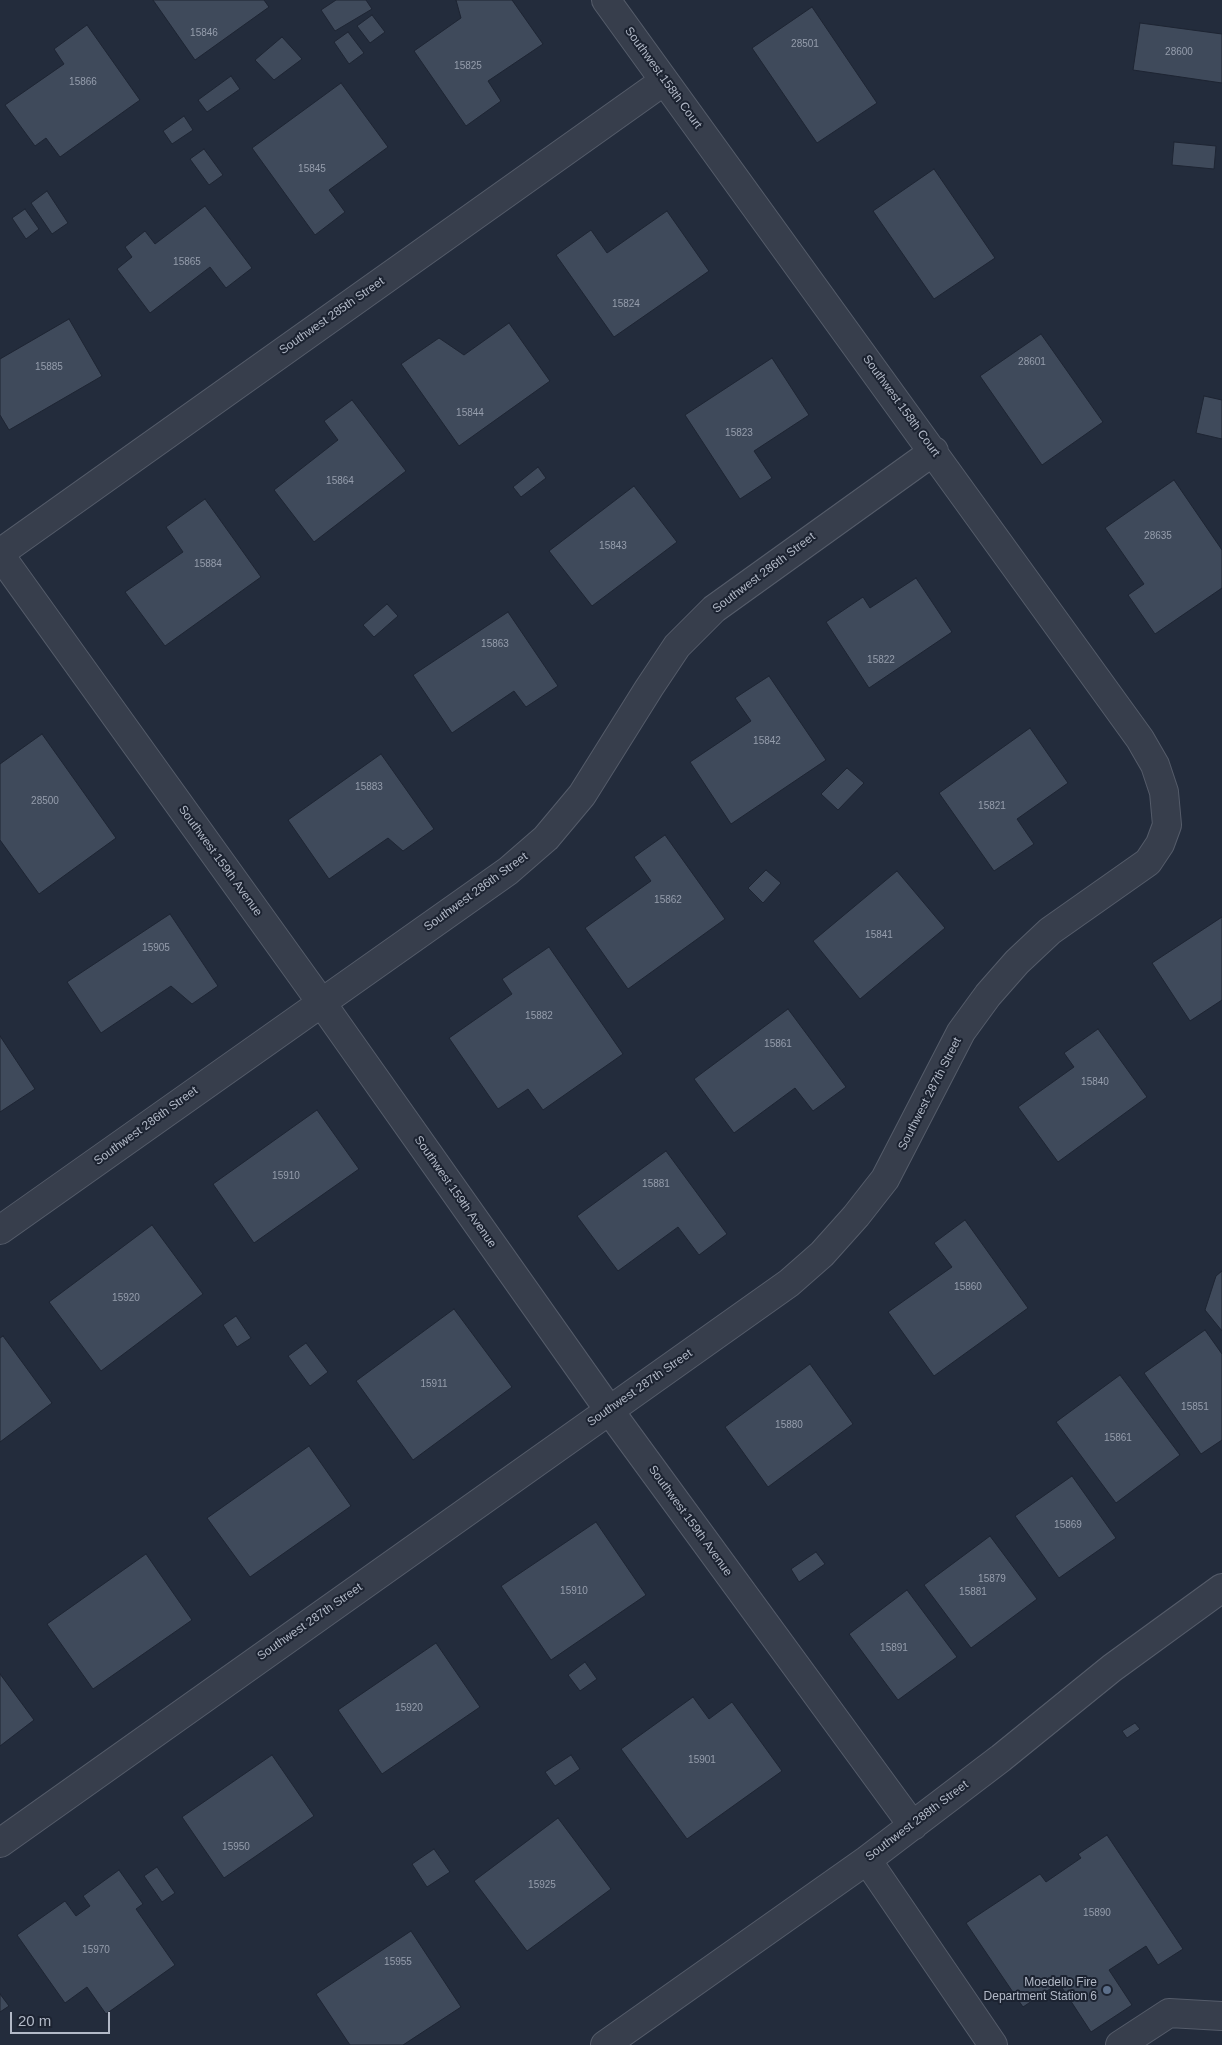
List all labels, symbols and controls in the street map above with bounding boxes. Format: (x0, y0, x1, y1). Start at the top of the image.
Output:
street label: Southwest 158th Court (621, 24, 705, 132)
house number: 15846 (190, 27, 218, 39)
house number: 28501 (791, 38, 819, 50)
house number: 28600 (1165, 46, 1193, 58)
house number: 15825 (454, 60, 482, 72)
house number: 15866 (69, 76, 97, 88)
house number: 15845 (298, 163, 326, 175)
house number: 15865 (173, 256, 201, 268)
street label: Southwest 285th Street (277, 274, 387, 358)
house number: 15824 (612, 298, 640, 310)
street label: Southwest 158th Court (859, 352, 943, 460)
house number: 28601 (1018, 356, 1046, 368)
house number: 15885 (35, 361, 63, 373)
house number: 15844 (456, 407, 484, 419)
house number: 15823 (725, 427, 753, 439)
house number: 15864 (326, 475, 354, 487)
street label: Southwest 286th Street (710, 530, 818, 616)
house number: 28635 (1144, 530, 1172, 542)
house number: 15843 (599, 540, 627, 552)
house number: 15884 (194, 558, 222, 570)
house number: 15863 (481, 638, 509, 650)
house number: 15822 (867, 654, 895, 666)
house number: 15842 (753, 735, 781, 747)
house number: 15883 (355, 781, 383, 793)
house number: 28500 (31, 795, 59, 807)
house number: 15821 (978, 800, 1006, 812)
street label: Southwest 159th Avenue (175, 803, 265, 919)
street label: Southwest 286th Street (421, 850, 531, 934)
house number: 15862 (654, 894, 682, 906)
house number: 15841 (865, 929, 893, 941)
house number: 15905 (142, 942, 170, 954)
house number: 15882 (525, 1010, 553, 1022)
street label: Southwest 287th Street (895, 1035, 965, 1153)
house number: 15861 (764, 1038, 792, 1050)
house number: 15840 (1081, 1076, 1109, 1088)
street label: Southwest 286th Street (91, 1084, 201, 1168)
street label: Southwest 159th Avenue (411, 1133, 499, 1251)
house number: 15910 (272, 1170, 300, 1182)
house number: 15881 (642, 1178, 670, 1190)
house number: 15860 (954, 1281, 982, 1293)
house number: 15920 (112, 1292, 140, 1304)
street label: Southwest 287th Street (585, 1346, 695, 1430)
house number: 15911 (420, 1378, 448, 1390)
house number: 15851 (1181, 1401, 1209, 1413)
house number: 15880 (775, 1419, 803, 1431)
house number: 15861 (1104, 1432, 1132, 1444)
street label: Southwest 159th Avenue (645, 1463, 735, 1579)
house number: 15869 (1054, 1519, 1082, 1531)
house number: 15879 (978, 1573, 1006, 1585)
street label: Southwest 287th Street (255, 1580, 365, 1664)
house number: 15910 (560, 1585, 588, 1597)
house number: 15881 (959, 1586, 987, 1598)
house number: 15891 (880, 1642, 908, 1654)
house number: 15920 (395, 1702, 423, 1714)
house number: 15901 (688, 1754, 716, 1766)
street label: Southwest 288th Street (863, 1778, 971, 1864)
house number: 15950 (222, 1841, 250, 1853)
house number: 15925 (528, 1879, 556, 1891)
house number: 15890 (1083, 1907, 1111, 1919)
house number: 15970 (82, 1944, 110, 1956)
house number: 15955 (384, 1956, 412, 1968)
place label: Moedello Fire Department Station 6 (984, 1976, 1097, 2004)
marker: Moedello Fire Department Station 6 (1101, 1984, 1113, 1996)
scale bar (12, 2002, 112, 2034)
text: 20 m (18, 2012, 51, 2029)

